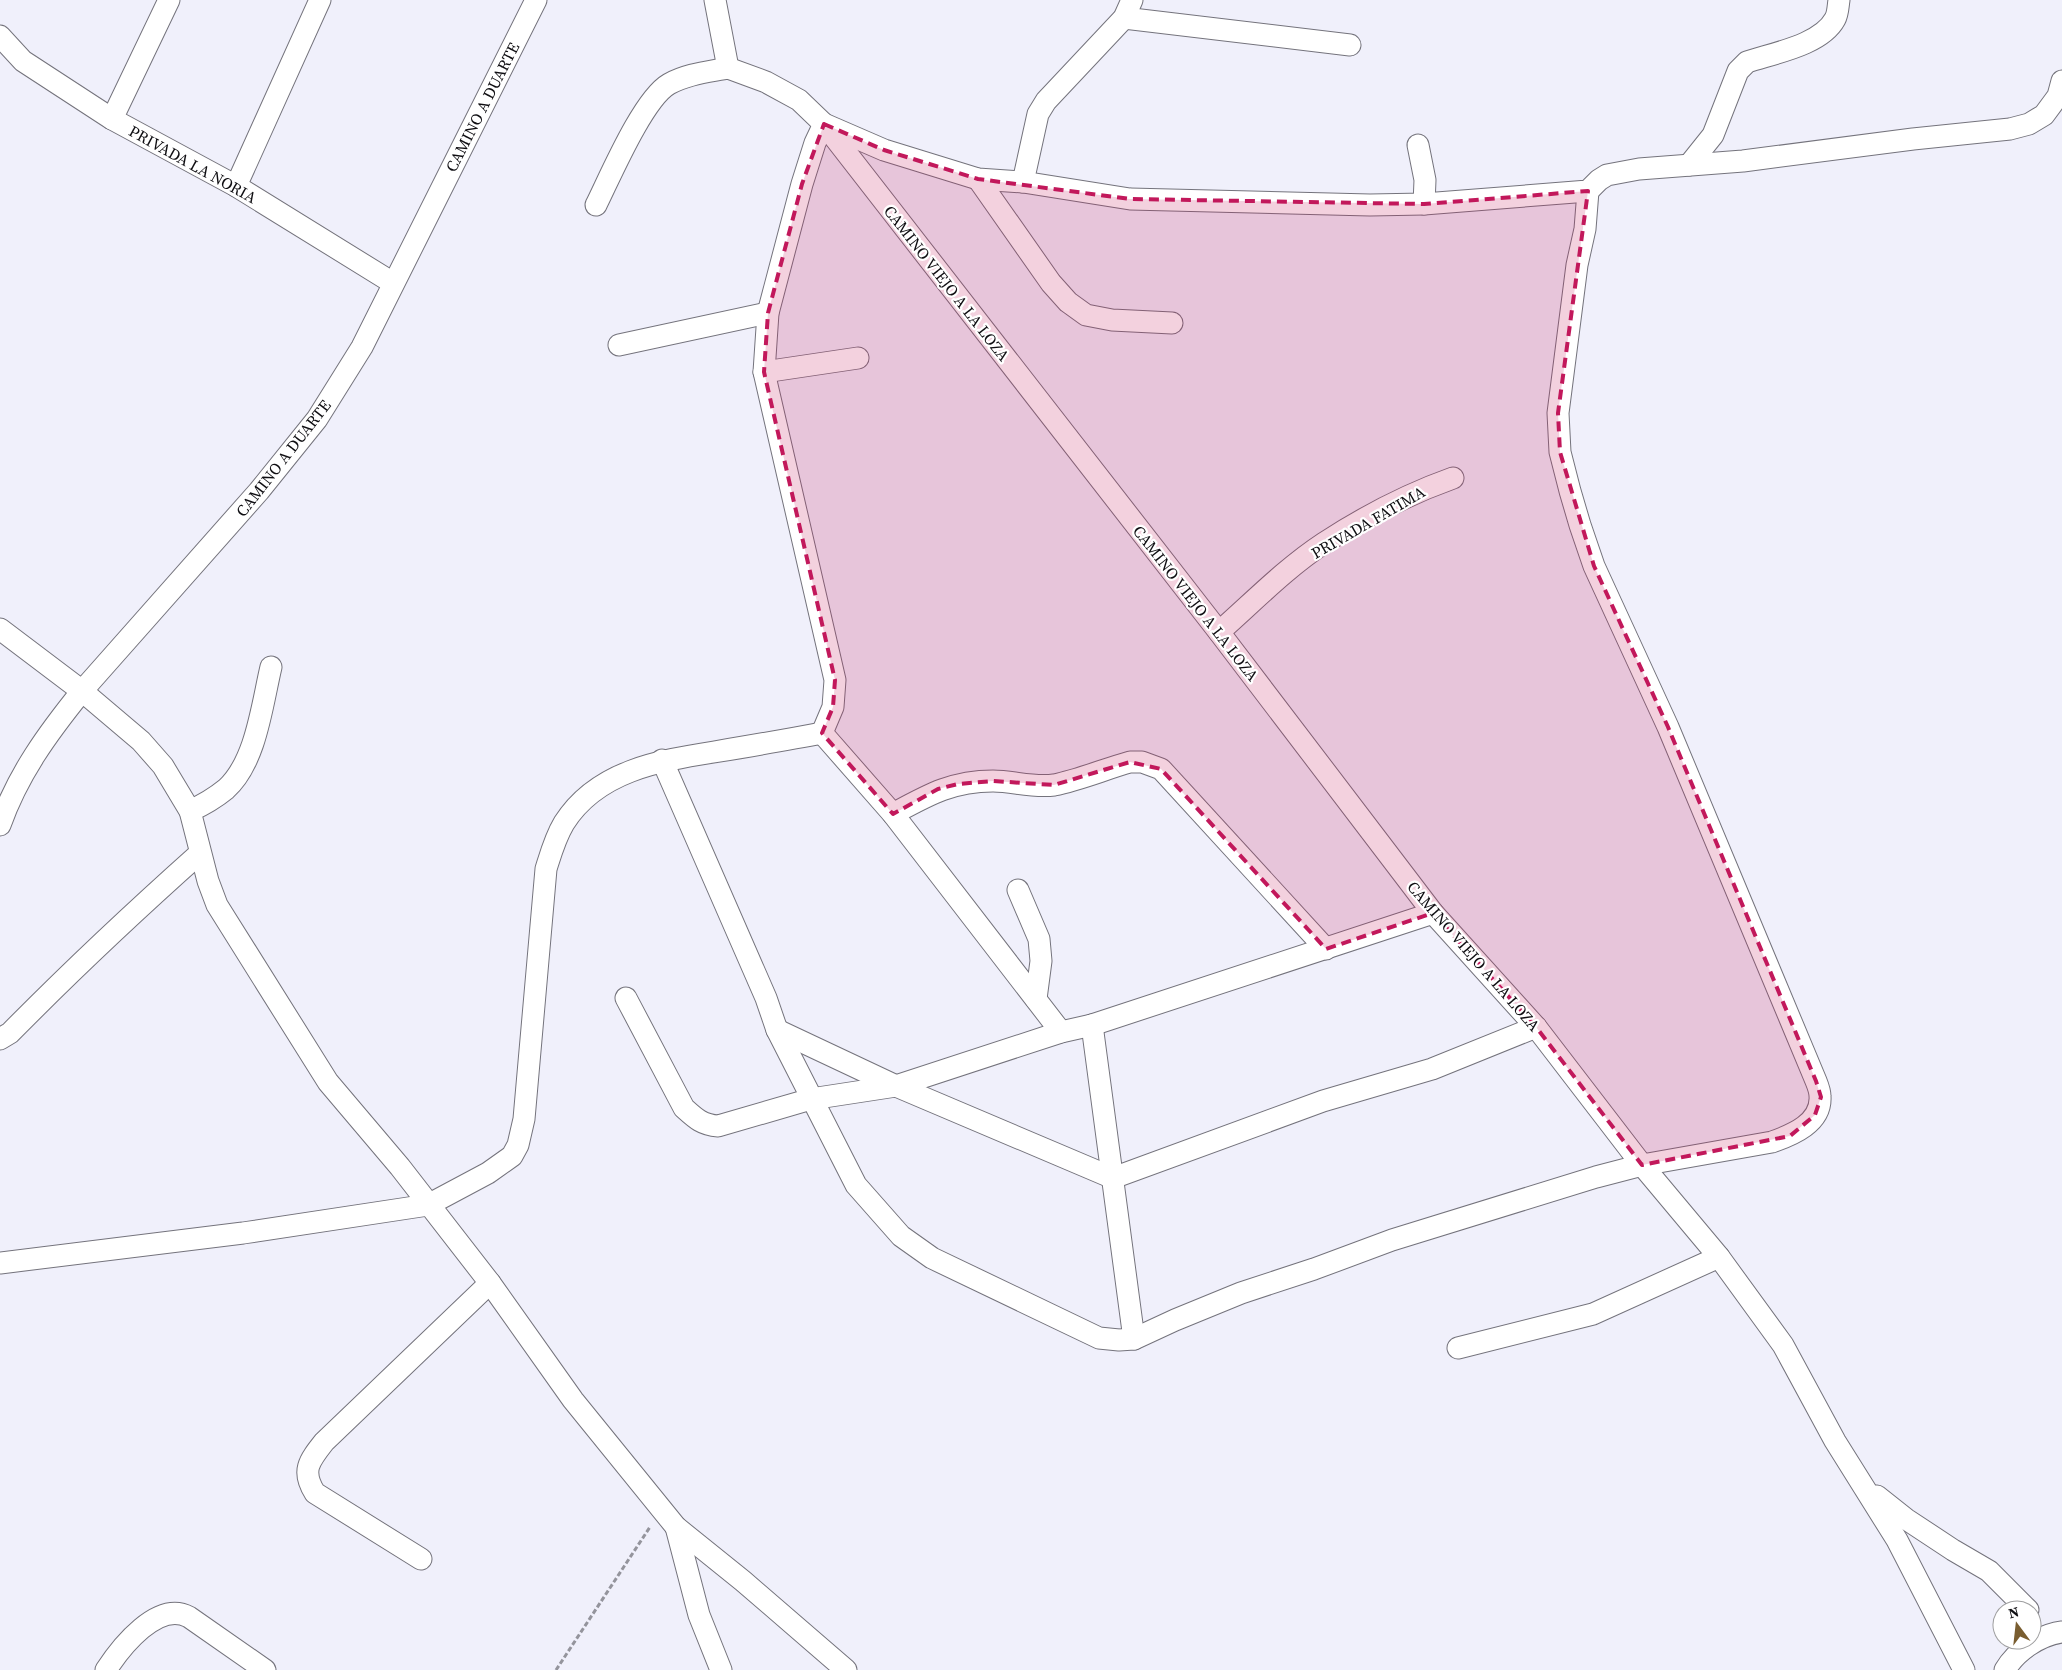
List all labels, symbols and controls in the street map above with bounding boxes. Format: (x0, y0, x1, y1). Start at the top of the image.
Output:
street label: CAMINO A DUARTE (440, 38, 524, 176)
street label: PRIVADA LA NORIA (125, 120, 261, 208)
street label: CAMINO VIEJO A LA LOZA (879, 200, 1015, 366)
street label: CAMINO A DUARTE (230, 395, 336, 521)
street label: PRIVADA FATIMA (1307, 480, 1429, 564)
street label: CAMINO VIEJO A LA LOZA (1128, 520, 1264, 686)
street label: CAMINO VIEJO A LA LOZA (1403, 876, 1546, 1036)
north arrow (1992, 1600, 2042, 1650)
text: N (2006, 1601, 2021, 1623)

